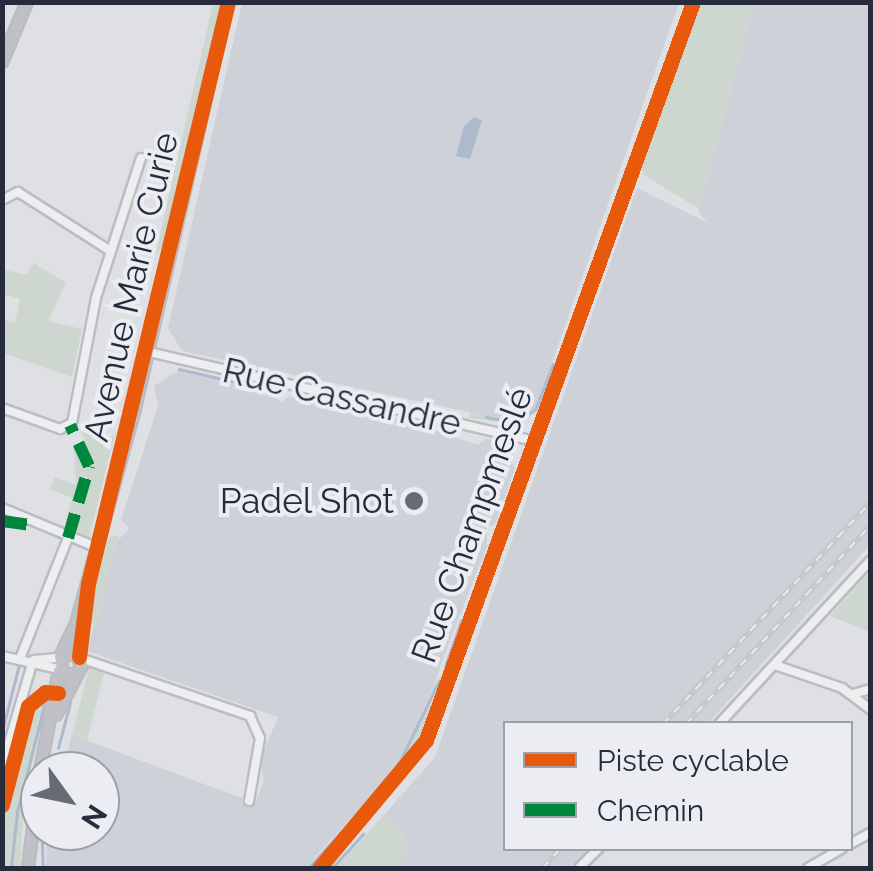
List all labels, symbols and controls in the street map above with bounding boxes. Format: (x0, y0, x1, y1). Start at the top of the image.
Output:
street label: Avenue Marie Curie (75, 128, 187, 446)
street label: Rue Cassandre (219, 349, 465, 445)
street label: Rue Champmeslé (403, 382, 541, 668)
place label: Padel Shot (219, 480, 394, 522)
marker: Padel Shot (403, 490, 425, 512)
legend (503, 721, 853, 851)
text: Piste cyclable (597, 743, 789, 778)
north arrow (20, 751, 120, 851)
text: Chemin (597, 793, 704, 828)
text: N (74, 799, 114, 834)

